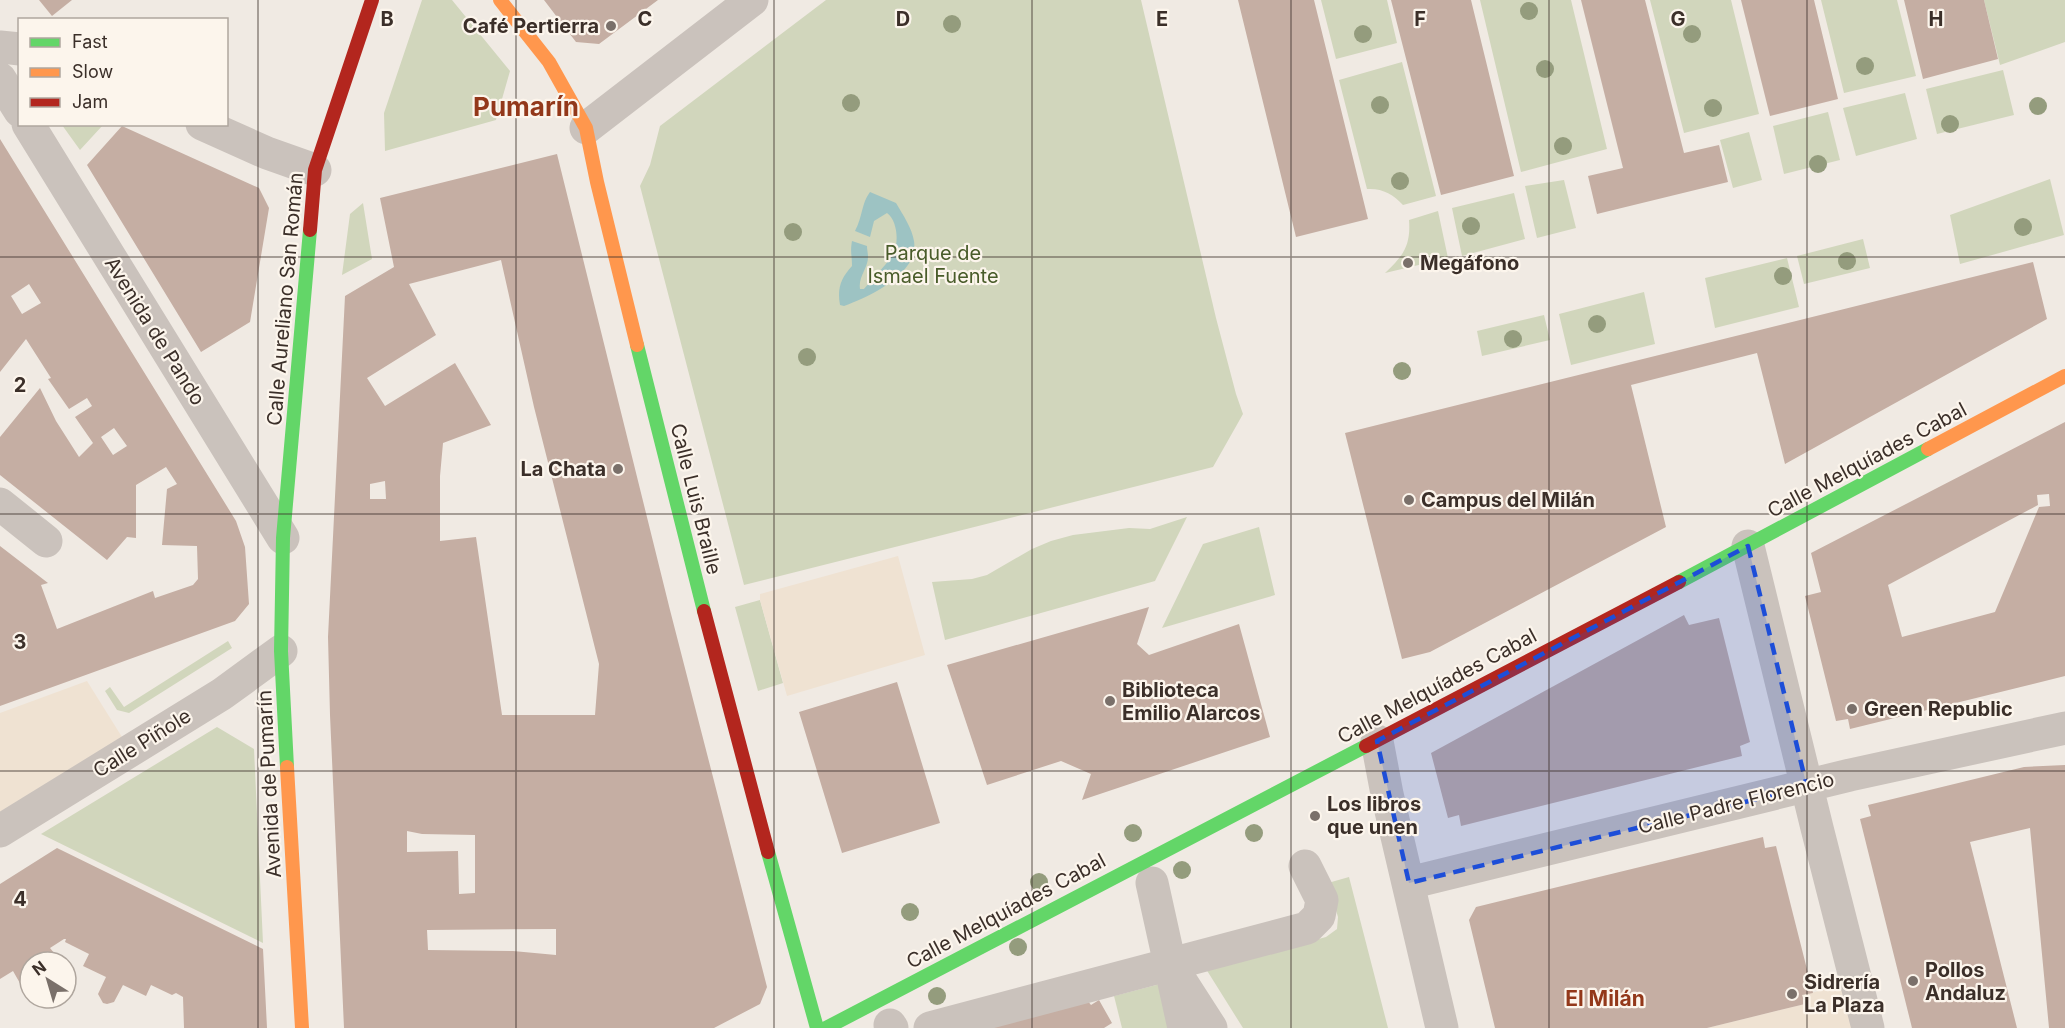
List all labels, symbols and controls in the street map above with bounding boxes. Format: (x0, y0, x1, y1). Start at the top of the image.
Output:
text: B (380, 7, 394, 31)
text: C (638, 7, 652, 31)
text: D (896, 7, 910, 31)
text: E (1156, 7, 1168, 31)
text: F (1414, 7, 1426, 31)
text: G (1670, 7, 1686, 31)
text: H (1929, 7, 1943, 31)
place label: Café Pertierra (463, 14, 599, 38)
legend (18, 18, 228, 126)
marker: Café Pertierra (604, 19, 618, 33)
text: Fast (72, 31, 108, 52)
text: Slow (72, 61, 113, 82)
text: Jam (72, 91, 108, 112)
district label: Pumarín (473, 91, 579, 122)
street label: Calle Aureliano San Román (262, 171, 308, 427)
park label: Parque de Ismael Fuente (867, 241, 999, 288)
place label: Megáfono (1420, 251, 1519, 275)
street label: Avenida de Pando (100, 252, 210, 410)
marker: Megáfono (1401, 256, 1415, 270)
text: 2 (14, 373, 26, 397)
street label: Calle Melquíades Cabal (1763, 397, 1971, 523)
street label: Calle Luis Braille (666, 421, 726, 577)
place label: La Chata (520, 457, 606, 481)
marker: La Chata (611, 462, 625, 476)
place label: Campus del Milán (1421, 488, 1595, 512)
marker: Campus del Milán (1402, 493, 1416, 507)
street label: Calle Melquíades Cabal (1333, 623, 1541, 749)
text: 3 (14, 630, 26, 654)
place label: Biblioteca Emilio Alarcos (1122, 678, 1261, 725)
street label: Avenida de Pumarín (252, 689, 286, 879)
marker: Biblioteca Emilio Alarcos (1103, 694, 1117, 708)
place label: Green Republic (1864, 697, 2013, 721)
marker: Green Republic (1845, 702, 1859, 716)
street label: Calle Piñole (89, 703, 195, 783)
street label: Calle Padre Florencio (1636, 767, 1836, 839)
place label: Los libros que unen (1327, 792, 1421, 839)
marker: Los libros que unen (1308, 809, 1322, 823)
street label: Calle Melquíades Cabal (902, 848, 1110, 974)
text: 4 (13, 887, 27, 911)
north arrow (18, 950, 78, 1010)
text: N (28, 956, 50, 980)
place label: Pollos Andaluz (1925, 958, 2006, 1005)
place label: Sidrería La Plaza (1804, 970, 1885, 1017)
marker: Pollos Andaluz (1906, 974, 1920, 988)
district label: El Milán (1565, 986, 1645, 1011)
marker: Sidrería La Plaza (1785, 987, 1799, 1001)

